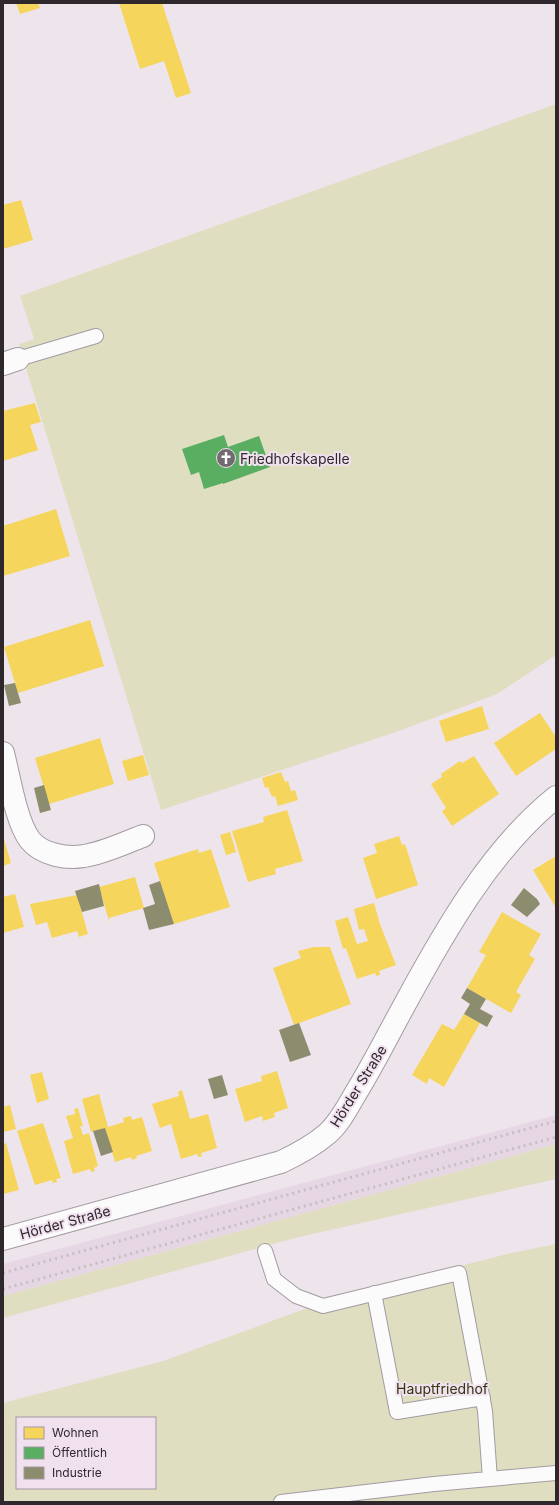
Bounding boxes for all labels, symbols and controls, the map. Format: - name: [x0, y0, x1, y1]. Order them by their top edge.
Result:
- church icon: Friedhofskapelle: [215, 447, 237, 469]
- place label: Friedhofskapelle: [240, 450, 350, 467]
- street label: Hörder Straße: [326, 1042, 390, 1130]
- street label: Hörder Straße: [18, 1202, 112, 1242]
- park label: Hauptfriedhof: [396, 1380, 488, 1397]
- legend: [16, 1417, 156, 1489]
- text: Wohnen: [52, 1425, 99, 1440]
- text: Öffentlich: [52, 1445, 107, 1460]
- text: Industrie: [52, 1465, 102, 1480]

